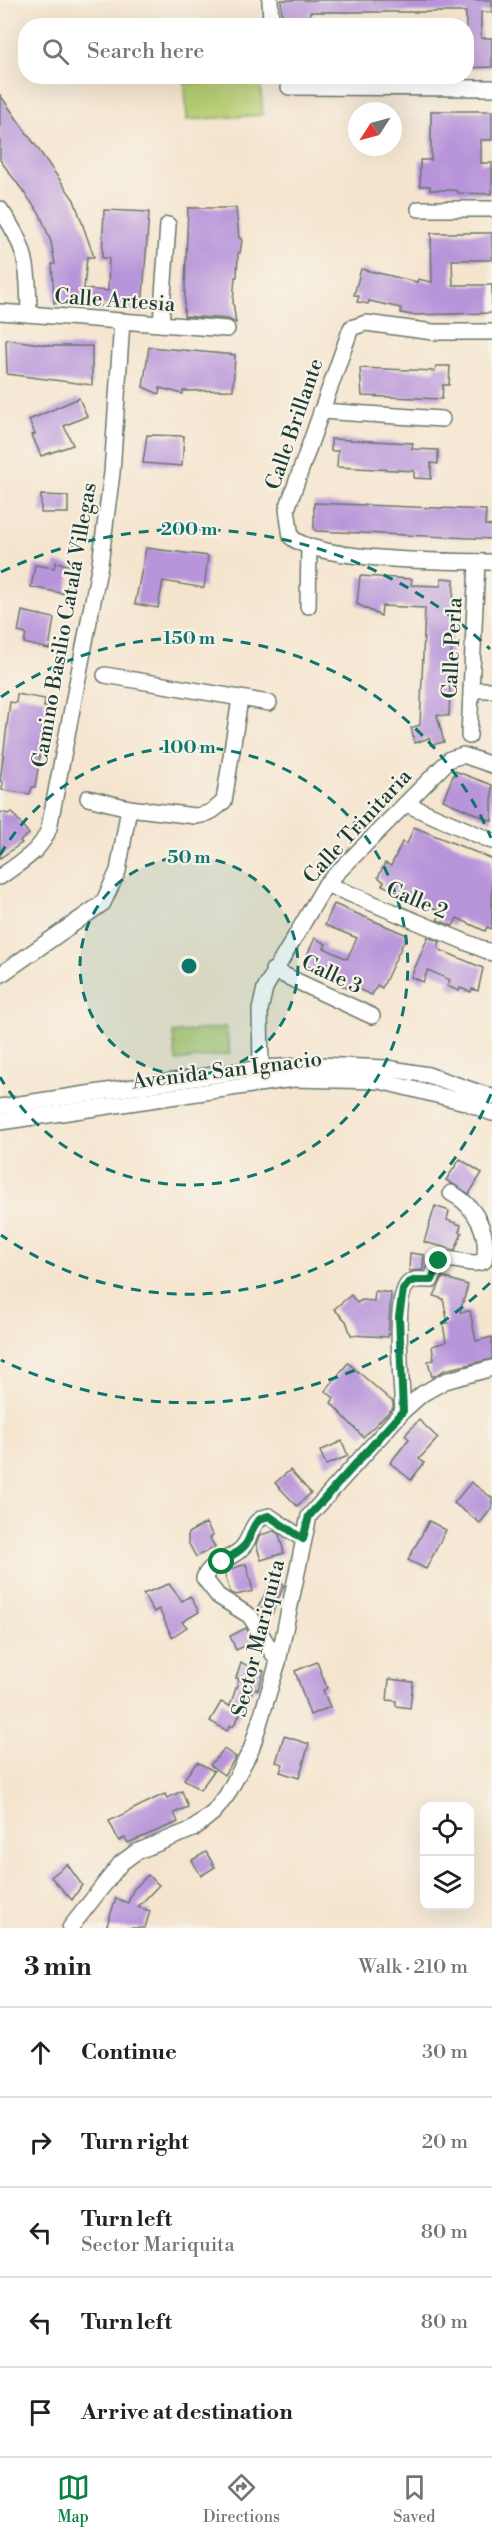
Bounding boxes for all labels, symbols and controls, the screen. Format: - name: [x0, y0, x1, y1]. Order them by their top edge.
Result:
- search box: [18, 18, 474, 84]
- icon: search: [39, 35, 72, 68]
- text: Search here: [87, 38, 204, 65]
- north arrow: [348, 102, 402, 156]
- street label: Calle Artesia: [54, 284, 177, 318]
- street label: Calle Brillante: [260, 355, 330, 493]
- street label: Camino Basilio Catalá Villegas: [27, 481, 103, 770]
- text: 200 m: [161, 518, 218, 541]
- street label: Calle Perla: [437, 596, 469, 699]
- text: 150 m: [163, 627, 216, 650]
- text: 100 m: [162, 736, 216, 759]
- street label: Calle Trinitaria: [298, 764, 418, 889]
- text: 50 m: [167, 846, 211, 869]
- street label: Calle 2: [382, 876, 451, 925]
- street label: Calle 3: [297, 950, 366, 1000]
- centre of rings: [179, 956, 199, 976]
- street label: Avenida San Ignacio: [130, 1046, 324, 1096]
- route end: [425, 1247, 451, 1273]
- route start: [208, 1548, 234, 1574]
- street label: Sector Mariquita: [227, 1556, 291, 1720]
- map controls: [420, 1802, 474, 1910]
- button: locate: [420, 1802, 474, 1856]
- button: layers: [420, 1856, 474, 1910]
- text: 3 min: [24, 1951, 92, 1983]
- text: Walk · 210 m: [359, 1955, 468, 1980]
- icon: ahead: [24, 2036, 57, 2069]
- text: Continue: [81, 2039, 177, 2066]
- text: 30 m: [422, 2040, 468, 2065]
- icon: right: [24, 2126, 57, 2159]
- text: Turn right: [81, 2129, 189, 2156]
- text: 20 m: [422, 2130, 468, 2155]
- text: Turn left: [81, 2206, 172, 2233]
- icon: left: [24, 2216, 57, 2249]
- text: 80 m: [421, 2220, 468, 2245]
- text: Sector Mariquita: [81, 2233, 235, 2258]
- icon: left: [24, 2306, 57, 2339]
- text: Turn left: [81, 2309, 172, 2336]
- text: 80 m: [421, 2310, 468, 2335]
- icon: arrive: [24, 2396, 57, 2429]
- text: Arrive at destination: [81, 2399, 293, 2426]
- tab: Map: [57, 2471, 90, 2527]
- tab: Directions: [203, 2471, 280, 2527]
- tab: Saved: [393, 2471, 435, 2527]

